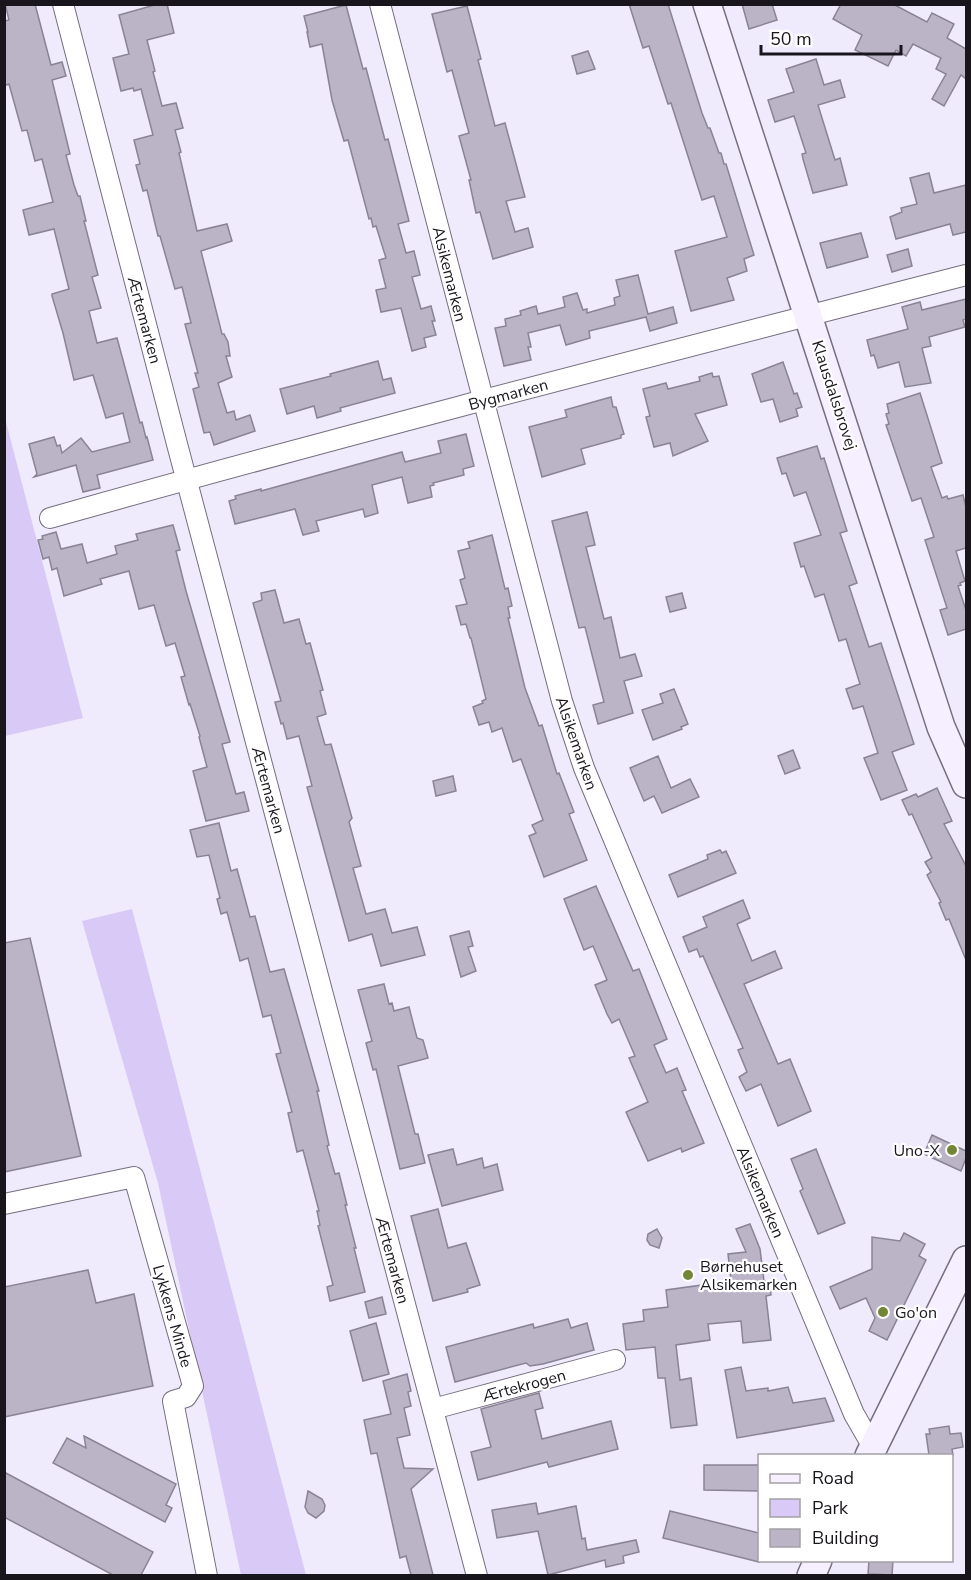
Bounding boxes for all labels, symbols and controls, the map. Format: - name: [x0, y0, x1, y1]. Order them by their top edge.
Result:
- scale bar: [761, 18, 900, 56]
- text: 50 m: [770, 27, 812, 51]
- street label: Alsikemarken: [427, 224, 471, 324]
- street label: Ærtemarken: [122, 273, 166, 366]
- street label: Klausdalsbrovej: [806, 338, 862, 453]
- street label: Bygmarken: [466, 374, 551, 416]
- street label: Alsikemarken: [550, 694, 602, 793]
- street label: Ærtemarken: [246, 743, 290, 836]
- place label: Uno-X: [893, 1140, 941, 1162]
- street label: Alsikemarken: [731, 1143, 789, 1241]
- marker: Uno-X: [945, 1143, 959, 1157]
- street label: Ærtemarken: [370, 1213, 414, 1306]
- place label: Børnehuset Alsikemarken: [700, 1256, 797, 1296]
- street label: Lykkens Minde: [147, 1262, 197, 1370]
- marker: Børnehuset Alsikemarken: [681, 1268, 695, 1282]
- place label: Go'on: [895, 1302, 937, 1324]
- marker: Go'on: [876, 1305, 890, 1319]
- street label: Ærtekrogen: [479, 1364, 568, 1408]
- legend: [758, 1454, 953, 1562]
- text: Road: [812, 1466, 854, 1490]
- text: Park: [812, 1496, 849, 1520]
- text: Building: [812, 1526, 879, 1550]

